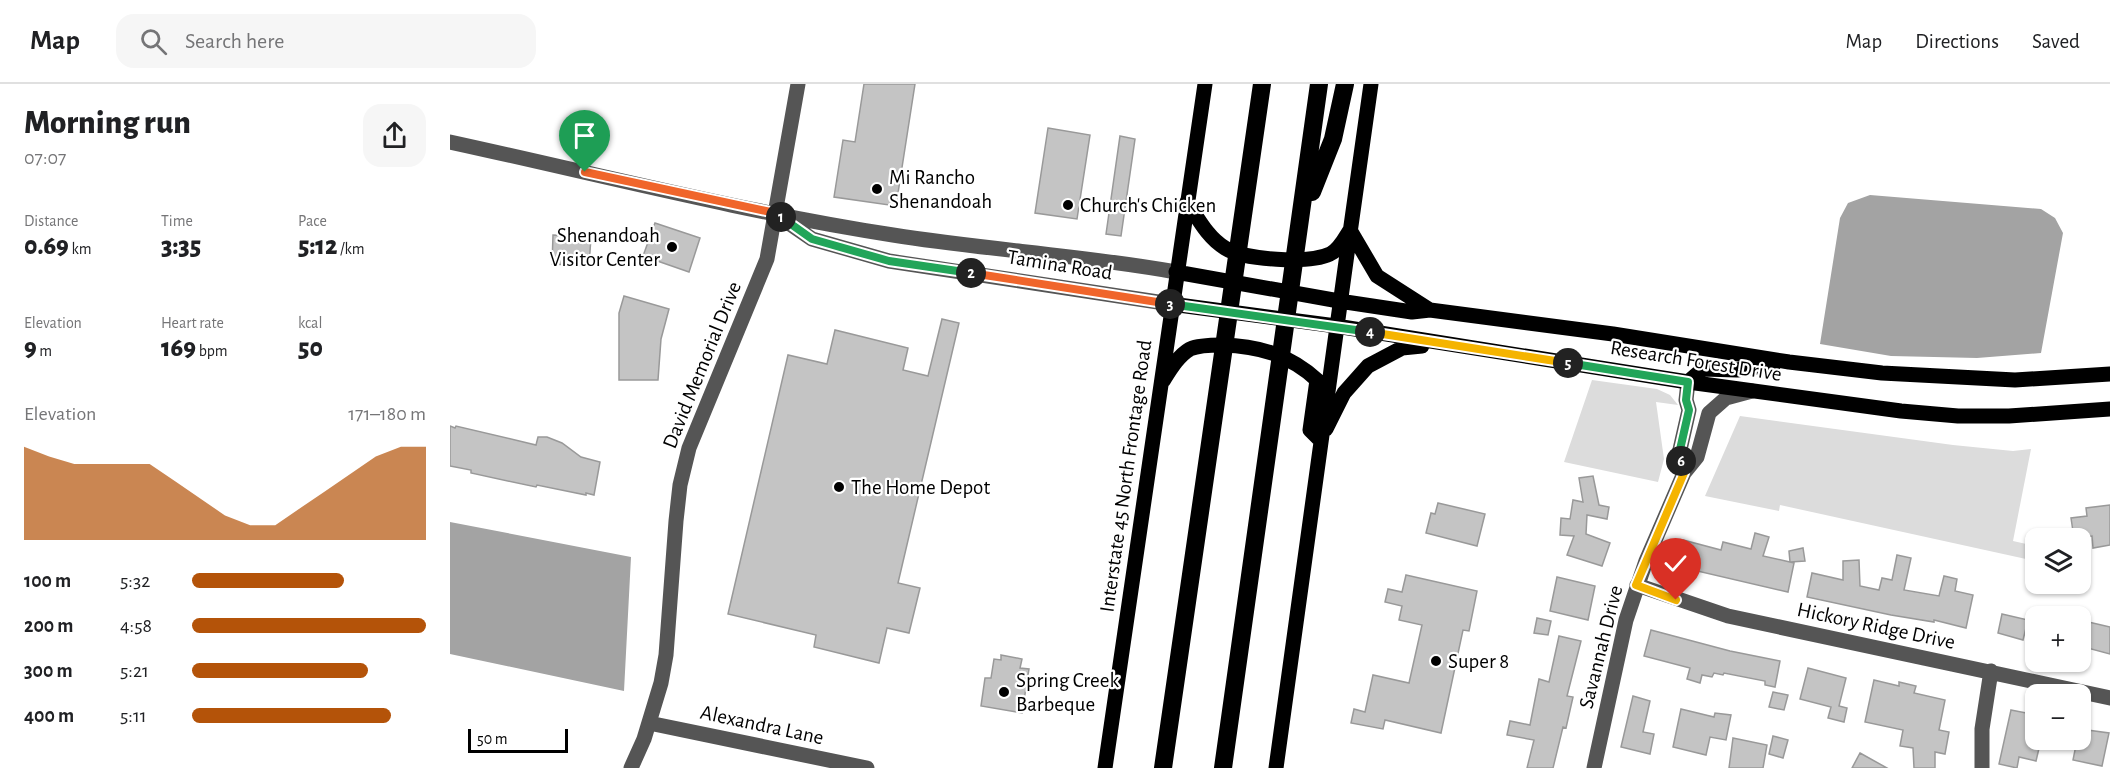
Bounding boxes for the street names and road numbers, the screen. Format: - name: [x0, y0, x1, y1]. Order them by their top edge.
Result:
- street label: Tamina Road: [1006, 246, 1114, 284]
- street label: David Memorial Drive: [659, 279, 745, 451]
- street label: Research Forest Drive: [1609, 337, 1783, 385]
- street label: Interstate 45 North Frontage Road: [1096, 338, 1156, 613]
- street label: Savannah Drive: [1576, 583, 1626, 711]
- street label: Hickory Ridge Drive: [1795, 599, 1957, 653]
- street label: Alexandra Lane: [698, 702, 826, 748]

